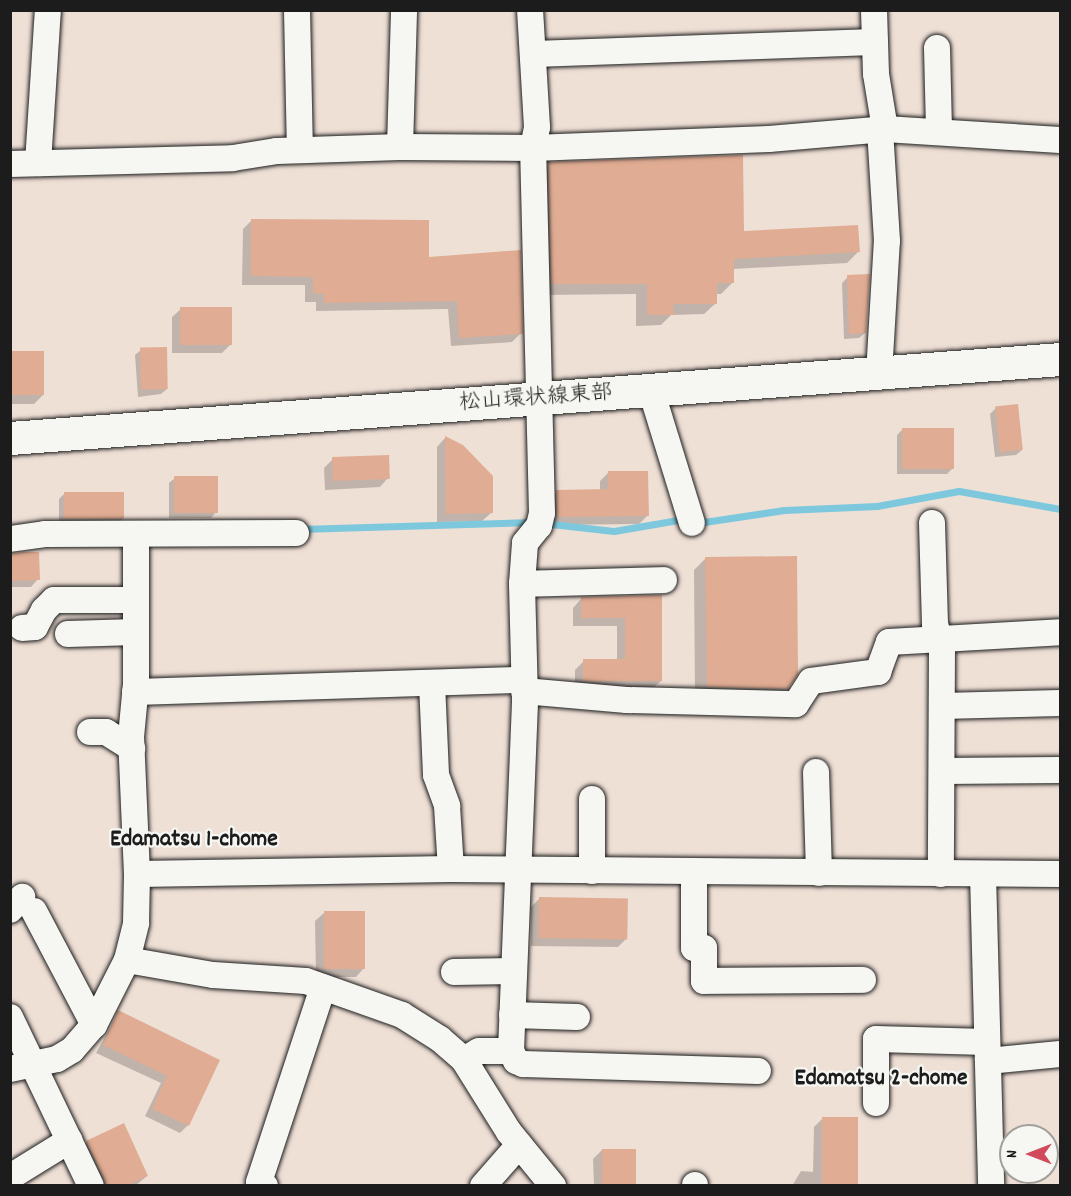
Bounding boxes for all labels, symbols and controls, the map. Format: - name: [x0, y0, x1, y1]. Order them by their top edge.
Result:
- street label: 松山環状線東部: [458, 380, 614, 418]
- district label: Edamatsu 1-chome: [110, 827, 278, 855]
- district label: Edamatsu 2-chome: [794, 1066, 968, 1094]
- north arrow: [999, 1124, 1059, 1184]
- text: N: [1001, 1150, 1024, 1158]

